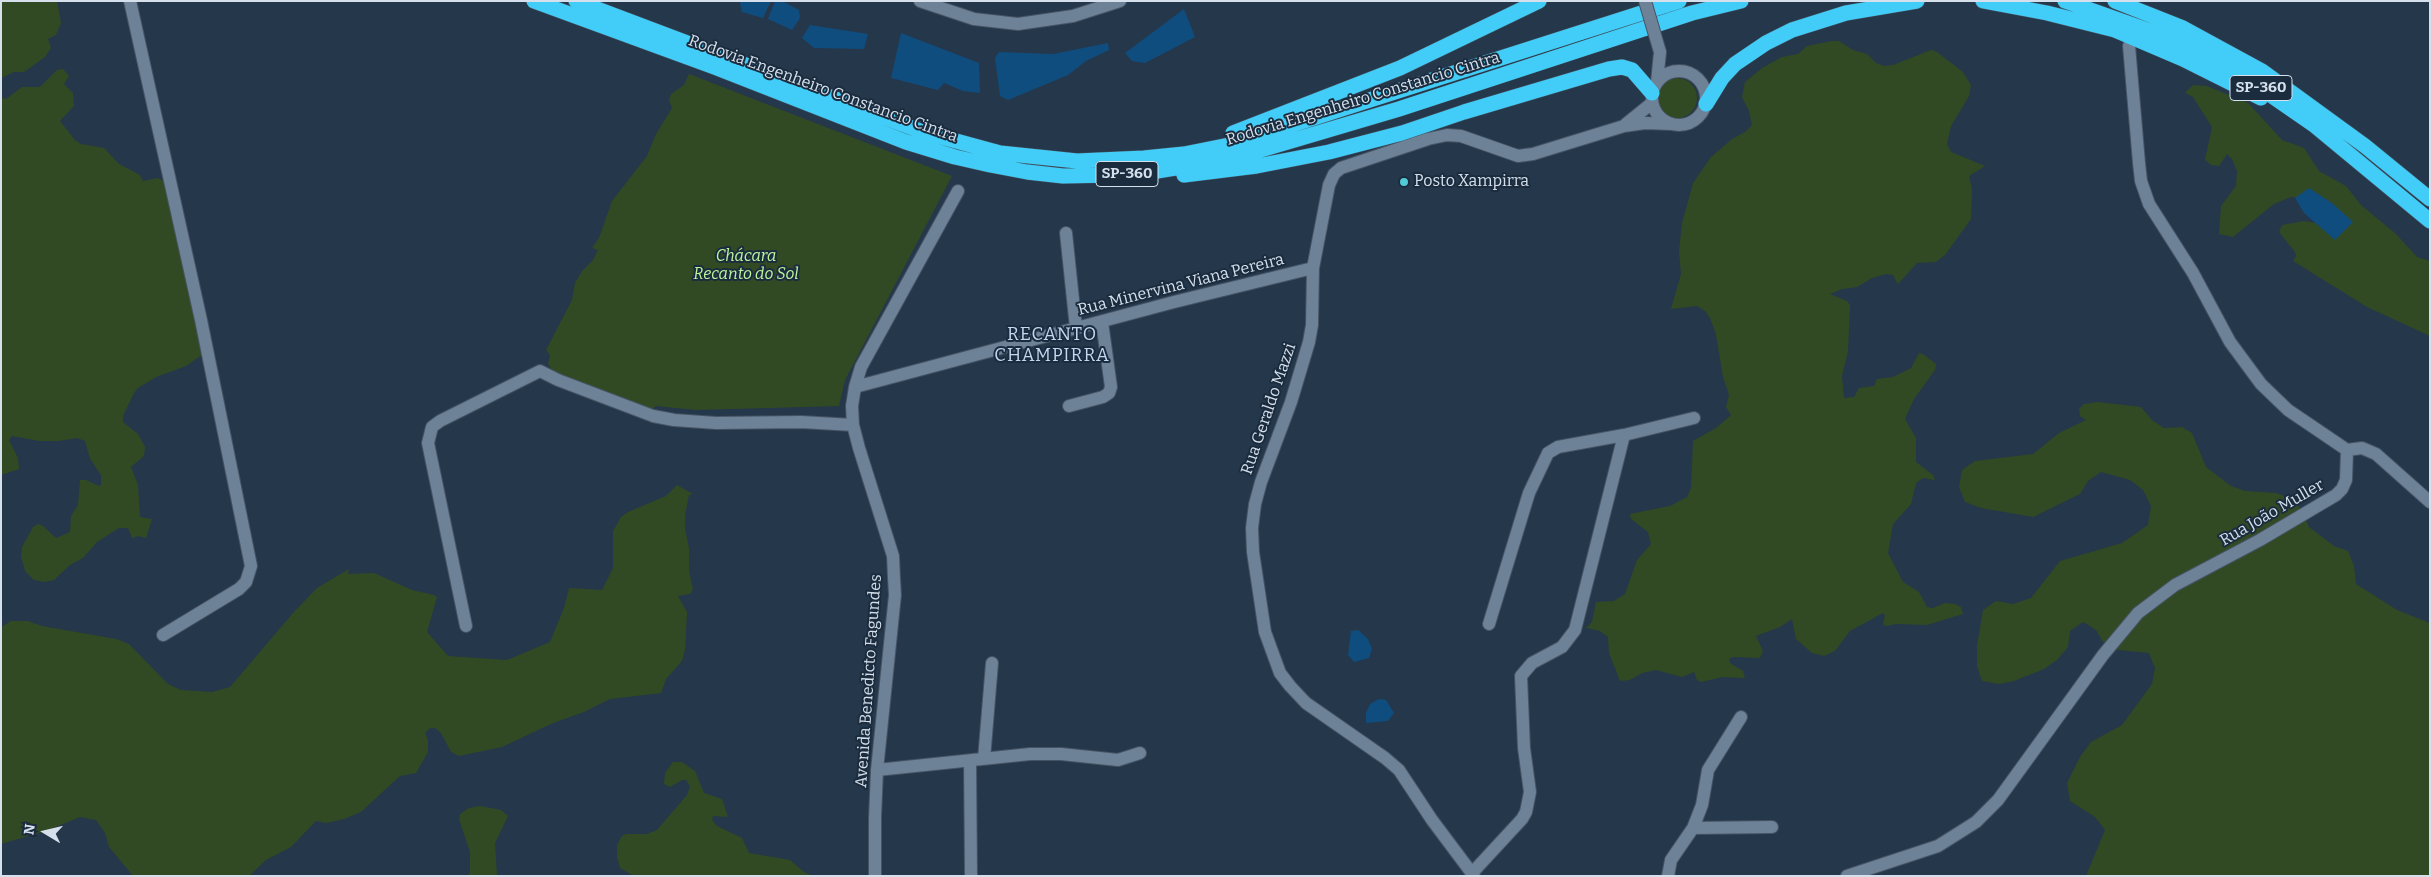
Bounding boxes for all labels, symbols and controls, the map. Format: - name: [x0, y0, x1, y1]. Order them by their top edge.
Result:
- street label: Rodovia Engenheiro Constancio Cintra: [686, 31, 960, 147]
- street label: Rodovia Engenheiro Constancio Cintra: [1224, 48, 1502, 150]
- road number: SP-360: [2230, 76, 2292, 100]
- road number: SP-360: [1096, 162, 1158, 186]
- place label: Posto Xampirra: [1414, 172, 1529, 192]
- marker: Posto Xampirra: [1398, 176, 1410, 188]
- park label: Chácara Recanto do Sol: [693, 247, 799, 285]
- street label: Rua Minervina Viana Pereira: [1076, 250, 1286, 320]
- district label: RECANTO CHAMPIRRA: [993, 324, 1111, 366]
- street label: Rua Geraldo Mazzi: [1238, 341, 1300, 477]
- street label: Rua João Muller: [2217, 475, 2327, 551]
- street label: Avenida Benedicto Fagundes: [852, 574, 886, 788]
- north arrow: [20, 807, 70, 857]
- text: N: [20, 823, 39, 836]

